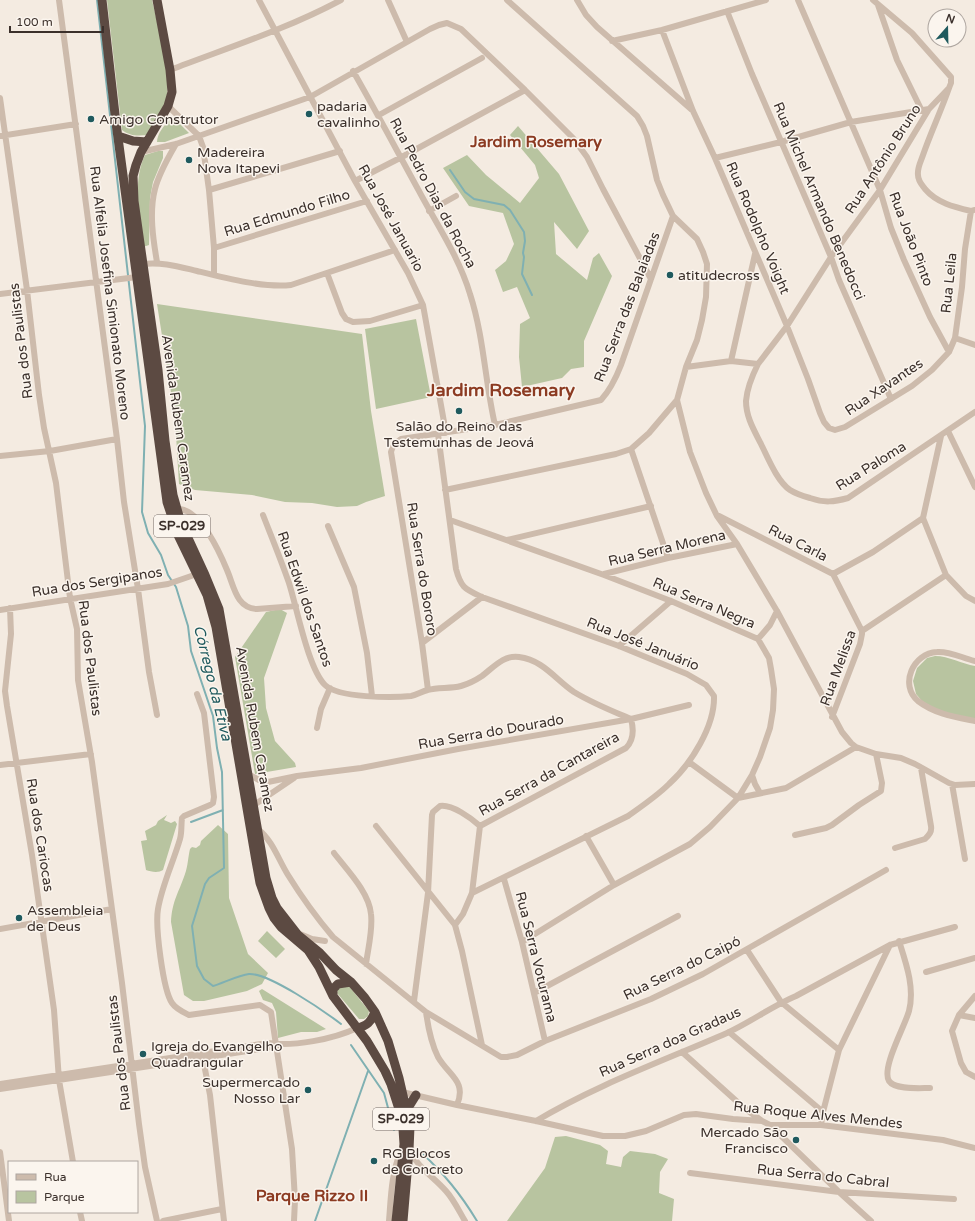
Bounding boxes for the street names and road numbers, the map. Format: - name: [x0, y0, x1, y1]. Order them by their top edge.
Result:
- street label: Rua Michel Armando Benedocci: [769, 99, 869, 303]
- street label: Rua Antônio Bruno: [841, 101, 925, 217]
- street label: Rua Pedro Dias da Rocha: [386, 115, 480, 271]
- street label: Rua Rodolpho Voight: [722, 159, 794, 297]
- street label: Rua José Januario: [354, 161, 428, 275]
- street label: Rua Alfelia Josefina Simionato Moreno: [86, 165, 134, 421]
- street label: Rua Edmundo Filho: [222, 186, 352, 240]
- street label: Rua João Pinto: [885, 189, 937, 289]
- street label: Rua Serra das Balaiadas: [590, 229, 664, 385]
- street label: Rua Leila: [937, 252, 961, 314]
- street label: Rua dos Paulistas: [5, 282, 37, 400]
- street label: Avenida Rubem Caramez: [158, 334, 198, 502]
- street label: Rua Xavantes: [842, 355, 926, 419]
- street label: Rua Paloma: [833, 438, 909, 494]
- street label: Rua Serra do Bororo: [403, 501, 441, 637]
- road number: SP-029: [154, 515, 210, 537]
- street label: Rua Carla: [765, 521, 831, 565]
- street label: Rua Serra Morena: [607, 526, 727, 570]
- street label: Rua Edwil dos Santos: [274, 529, 336, 669]
- street label: Rua dos Sergipanos: [30, 563, 164, 601]
- street label: Rua Serra Negra: [650, 574, 758, 632]
- street label: Rua dos Paulistas: [74, 599, 106, 717]
- street label: Rua José Januário: [584, 614, 702, 674]
- street label: Rua Melissa: [816, 628, 860, 708]
- street label: Avenida Rubem Caramez: [232, 645, 278, 813]
- street label: Rua Serra do Dourado: [417, 711, 565, 753]
- street label: Rua Serra da Cantareira: [476, 728, 622, 820]
- street label: Rua dos Cariocas: [23, 777, 57, 893]
- street label: Rua Serra Voturama: [512, 890, 560, 1024]
- street label: Rua Serra do Caipó: [621, 932, 743, 1004]
- street label: Rua dos Paulistas: [103, 994, 135, 1112]
- street label: Rua Serra doa Gradaus: [596, 1003, 744, 1081]
- street label: Rua Roque Alves Mendes: [733, 1098, 904, 1132]
- road number: SP-029: [373, 1108, 429, 1130]
- street label: Rua Serra do Cabral: [756, 1161, 890, 1191]

